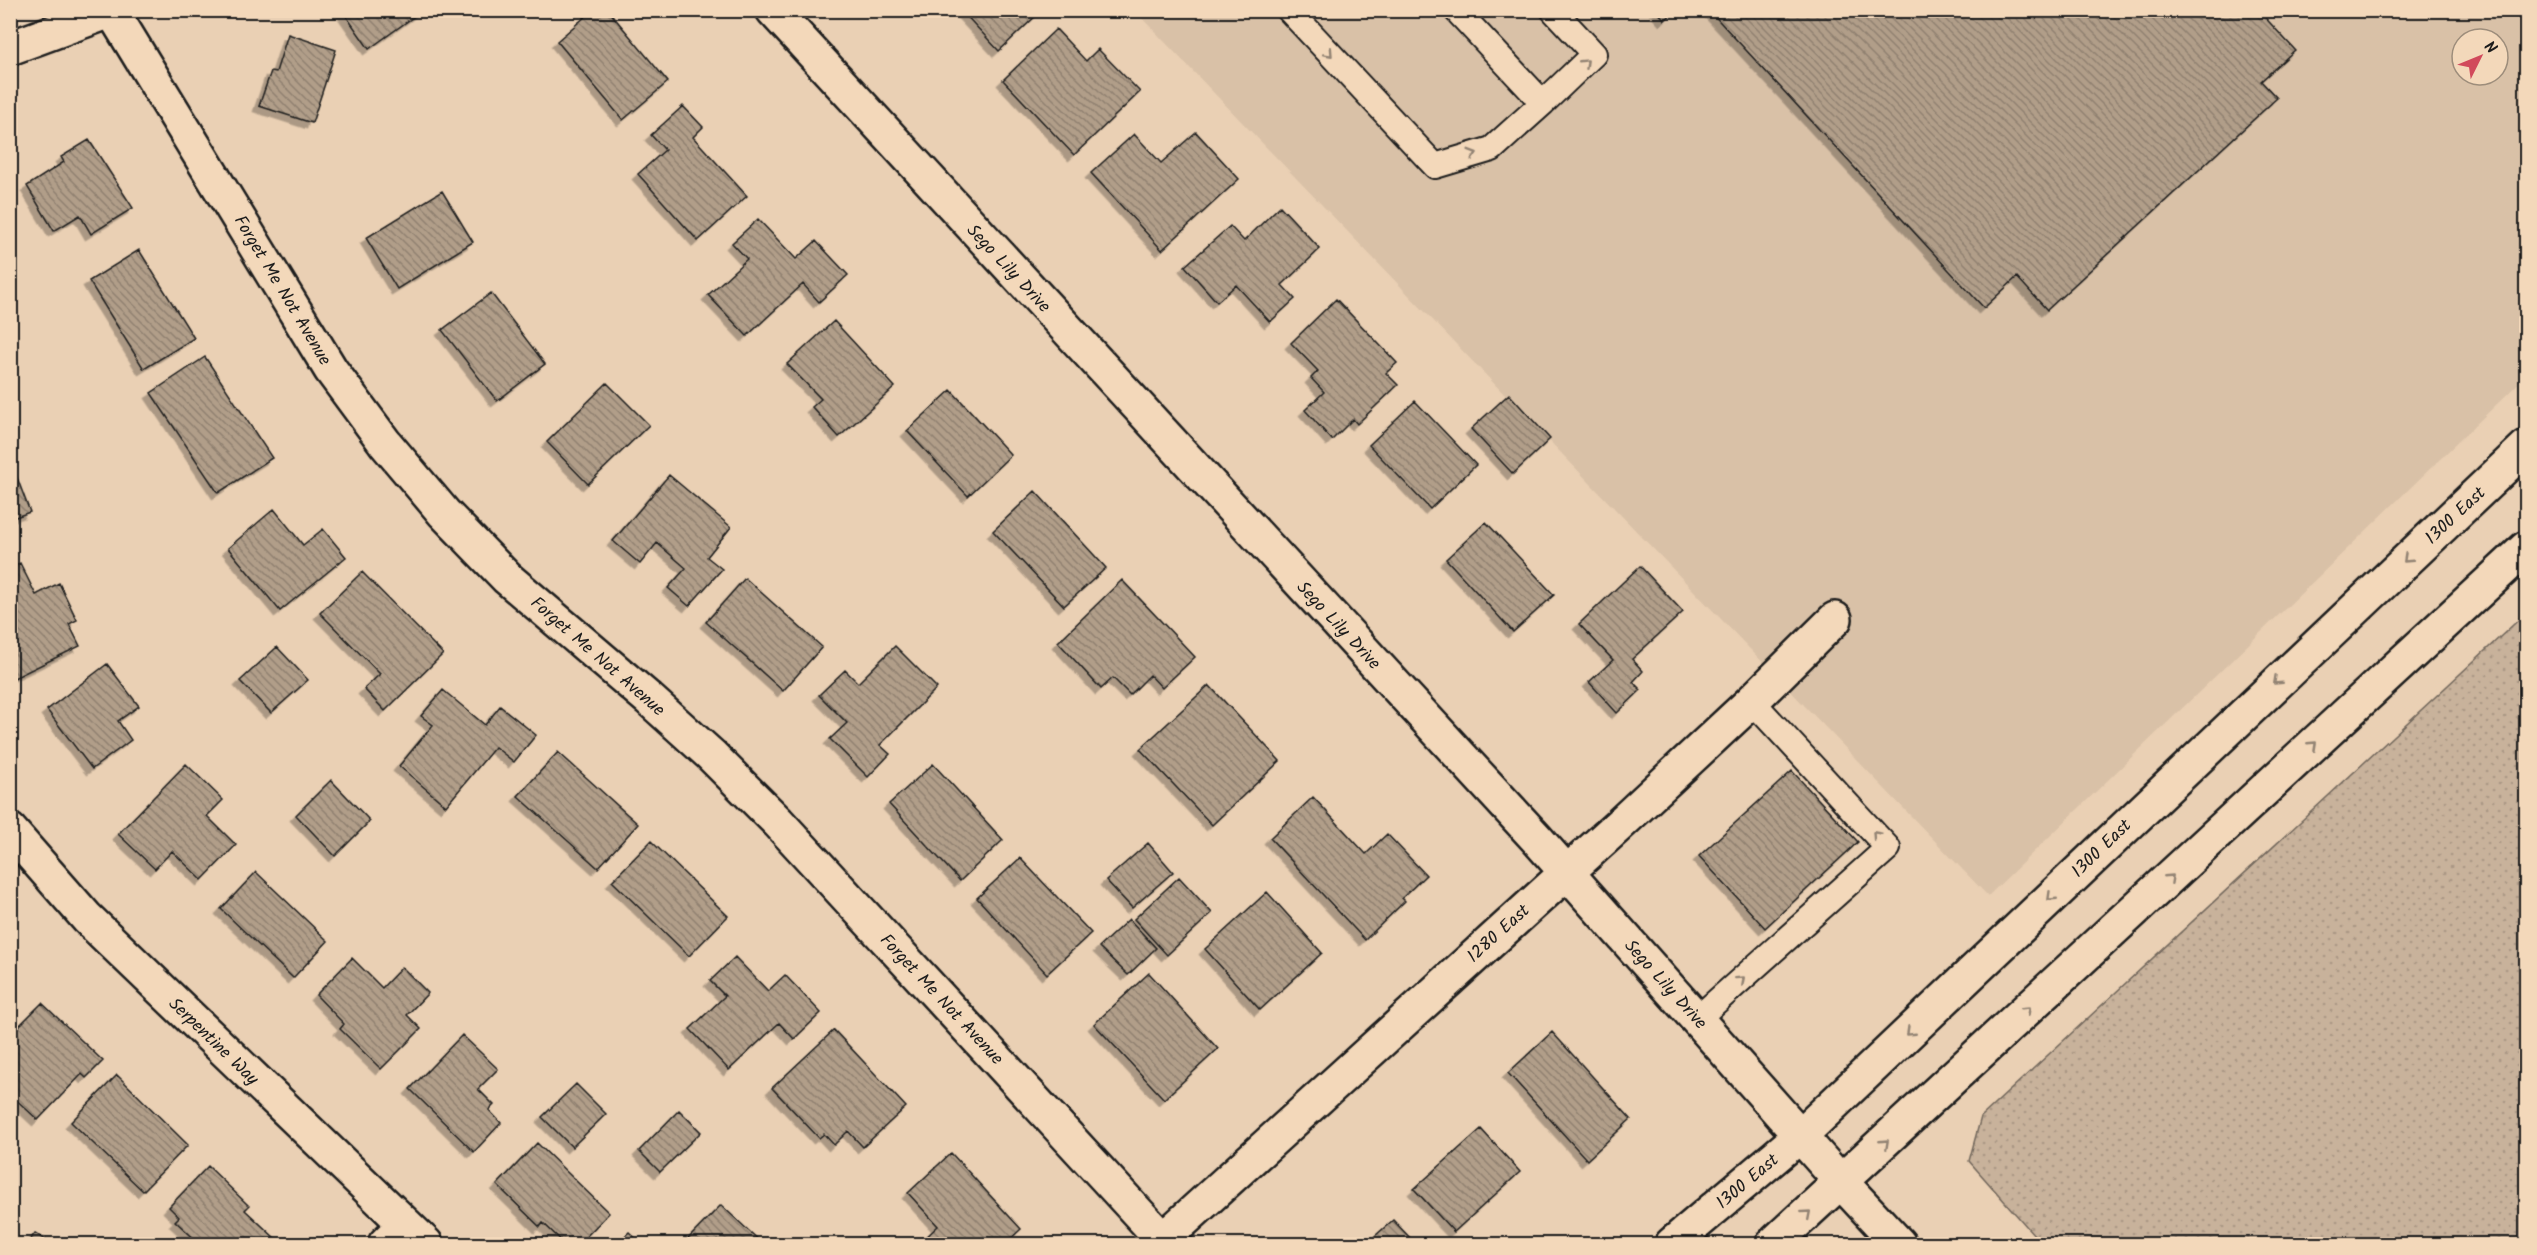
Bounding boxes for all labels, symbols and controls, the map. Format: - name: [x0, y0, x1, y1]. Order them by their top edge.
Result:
- north arrow: [2450, 27, 2510, 87]
- text: N: [2477, 36, 2502, 60]
- one-way arrow: [1321, 46, 1332, 57]
- one-way arrow: [1579, 59, 1589, 70]
- one-way arrow: [1467, 149, 1478, 161]
- street label: Forget Me Not Avenue: [225, 210, 338, 372]
- street label: Sego Lily Drive: [959, 218, 1057, 320]
- street label: 1300 East: [2419, 479, 2494, 552]
- one-way arrow: [2404, 552, 2414, 563]
- street label: Sego Lily Drive: [1289, 575, 1387, 677]
- street label: Forget Me Not Avenue: [523, 590, 671, 724]
- one-way arrow: [2273, 674, 2284, 685]
- one-way arrow: [2306, 741, 2316, 752]
- street label: 1300 East: [2065, 812, 2140, 885]
- one-way arrow: [1872, 831, 1883, 841]
- one-way arrow: [2163, 874, 2174, 885]
- one-way arrow: [2047, 889, 2058, 900]
- street label: 1280 East: [1461, 897, 1538, 971]
- street label: Forget Me Not Avenue: [872, 927, 1010, 1073]
- street label: Sego Lily Drive: [1616, 933, 1714, 1037]
- one-way arrow: [1734, 976, 1744, 987]
- street label: Serpentine Way: [161, 991, 266, 1094]
- one-way arrow: [2020, 1007, 2031, 1018]
- one-way arrow: [1906, 1024, 1917, 1035]
- one-way arrow: [1877, 1140, 1888, 1151]
- street label: 1300 East: [1710, 1146, 1787, 1217]
- one-way arrow: [1800, 1210, 1811, 1221]

